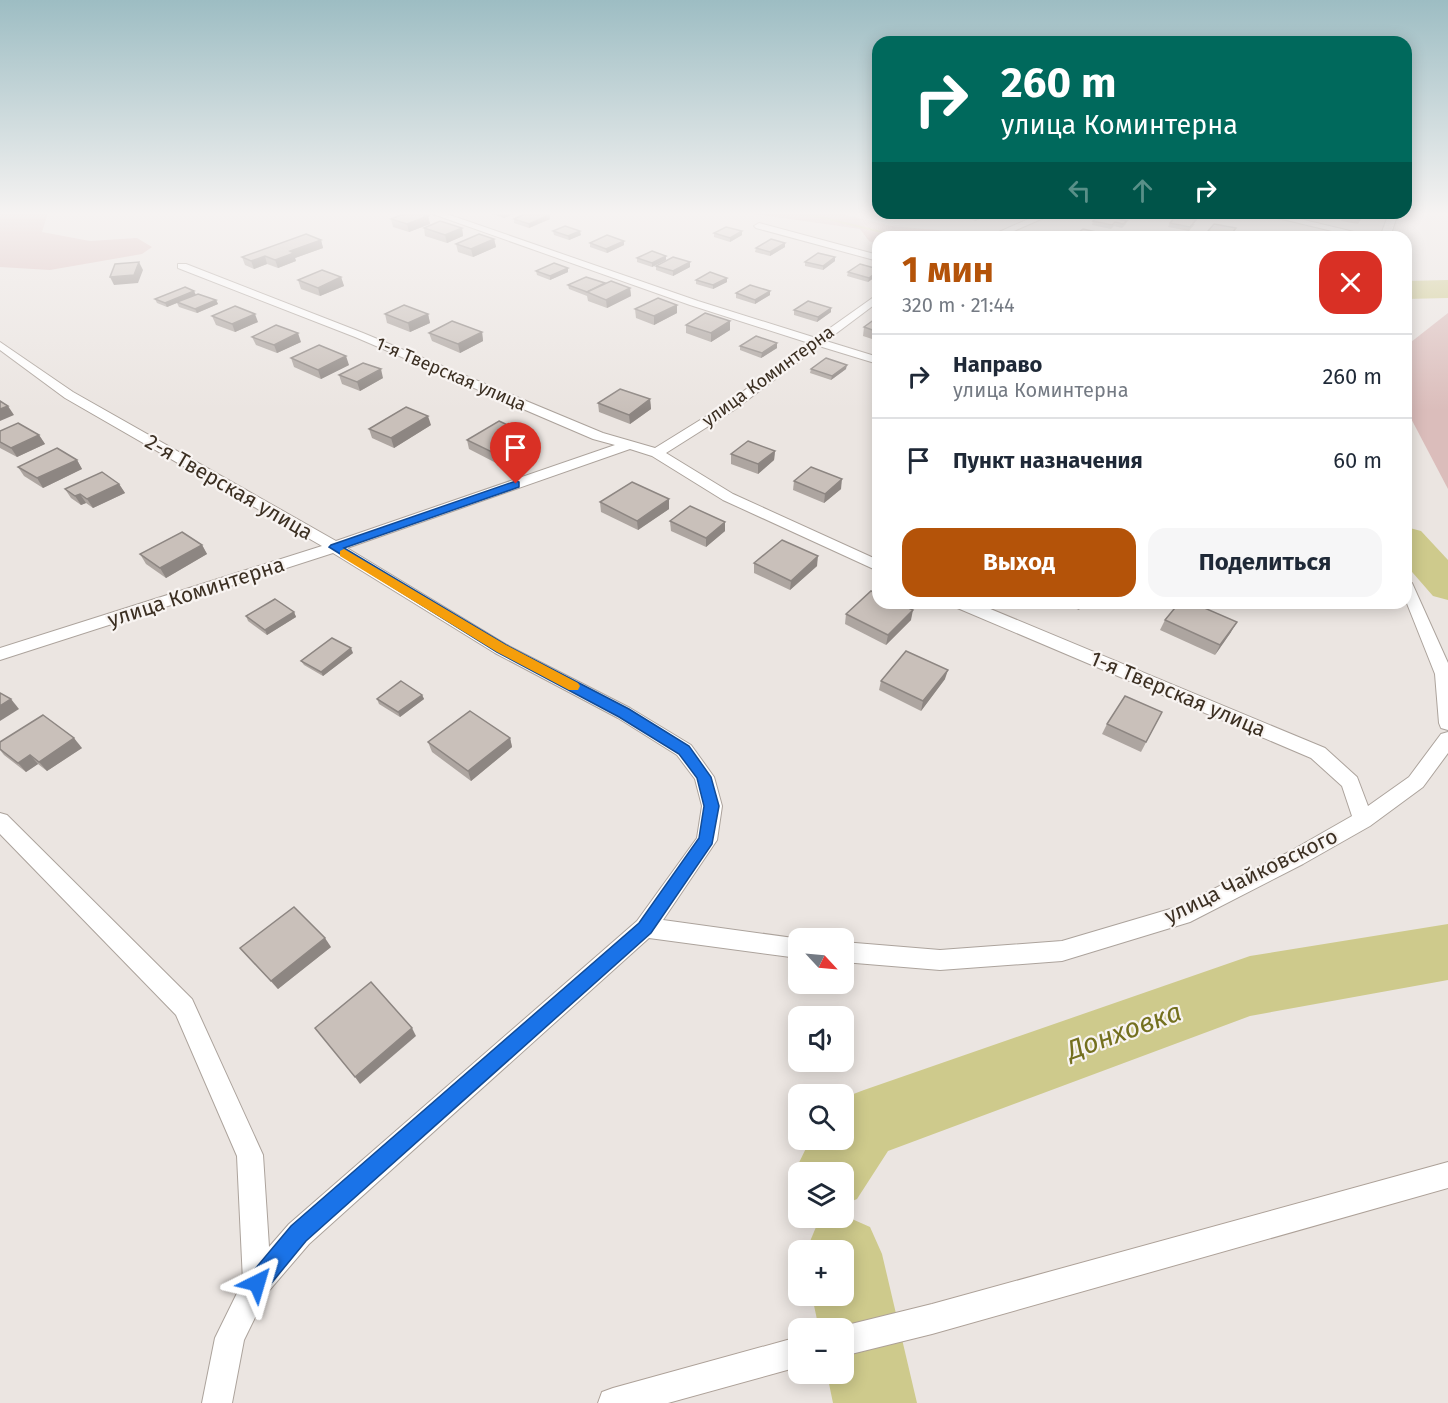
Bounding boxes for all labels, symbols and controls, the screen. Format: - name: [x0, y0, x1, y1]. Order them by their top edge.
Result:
- text: 260 m: [1001, 58, 1116, 108]
- icon: right: [902, 60, 980, 138]
- text: улица Коминтерна: [1001, 109, 1238, 141]
- icon: left: [1063, 174, 1096, 207]
- icon: ahead: [1126, 174, 1159, 207]
- icon: right: [1189, 174, 1222, 207]
- text: 1 мин: [902, 248, 994, 292]
- button: close: [1319, 251, 1382, 314]
- text: 320 m · 21:44: [902, 293, 1015, 317]
- street label: улица Коминтерна: [698, 321, 838, 431]
- street label: 1-я Тверская улица: [373, 332, 529, 416]
- text: Направо: [953, 351, 1042, 378]
- icon: right: [902, 360, 935, 393]
- text: 260 m: [1322, 363, 1382, 390]
- text: улица Коминтерна: [953, 378, 1129, 402]
- pin: [490, 422, 541, 484]
- street label: 2-я Тверская улица: [141, 428, 317, 546]
- icon: arrive: [499, 431, 532, 464]
- icon: arrive: [902, 444, 935, 477]
- text: Пункт назначения: [953, 447, 1143, 474]
- text: 60 m: [1333, 447, 1382, 474]
- button: Выход: [902, 528, 1136, 597]
- button: Поделиться: [1148, 528, 1382, 597]
- street label: улица Коминтерна: [104, 551, 288, 633]
- street label: 1-я Тверская улица: [1086, 645, 1270, 743]
- street label: улица Чайковского: [1160, 823, 1342, 929]
- north arrow: [788, 928, 854, 994]
- map controls: [788, 928, 854, 1384]
- water label: Донховка: [1060, 995, 1186, 1067]
- button: sound: [788, 1006, 854, 1072]
- button: search: [788, 1084, 854, 1150]
- button: layers: [788, 1162, 854, 1228]
- button: +: [788, 1240, 854, 1306]
- position arrow: [225, 1251, 289, 1315]
- button: −: [788, 1318, 854, 1384]

